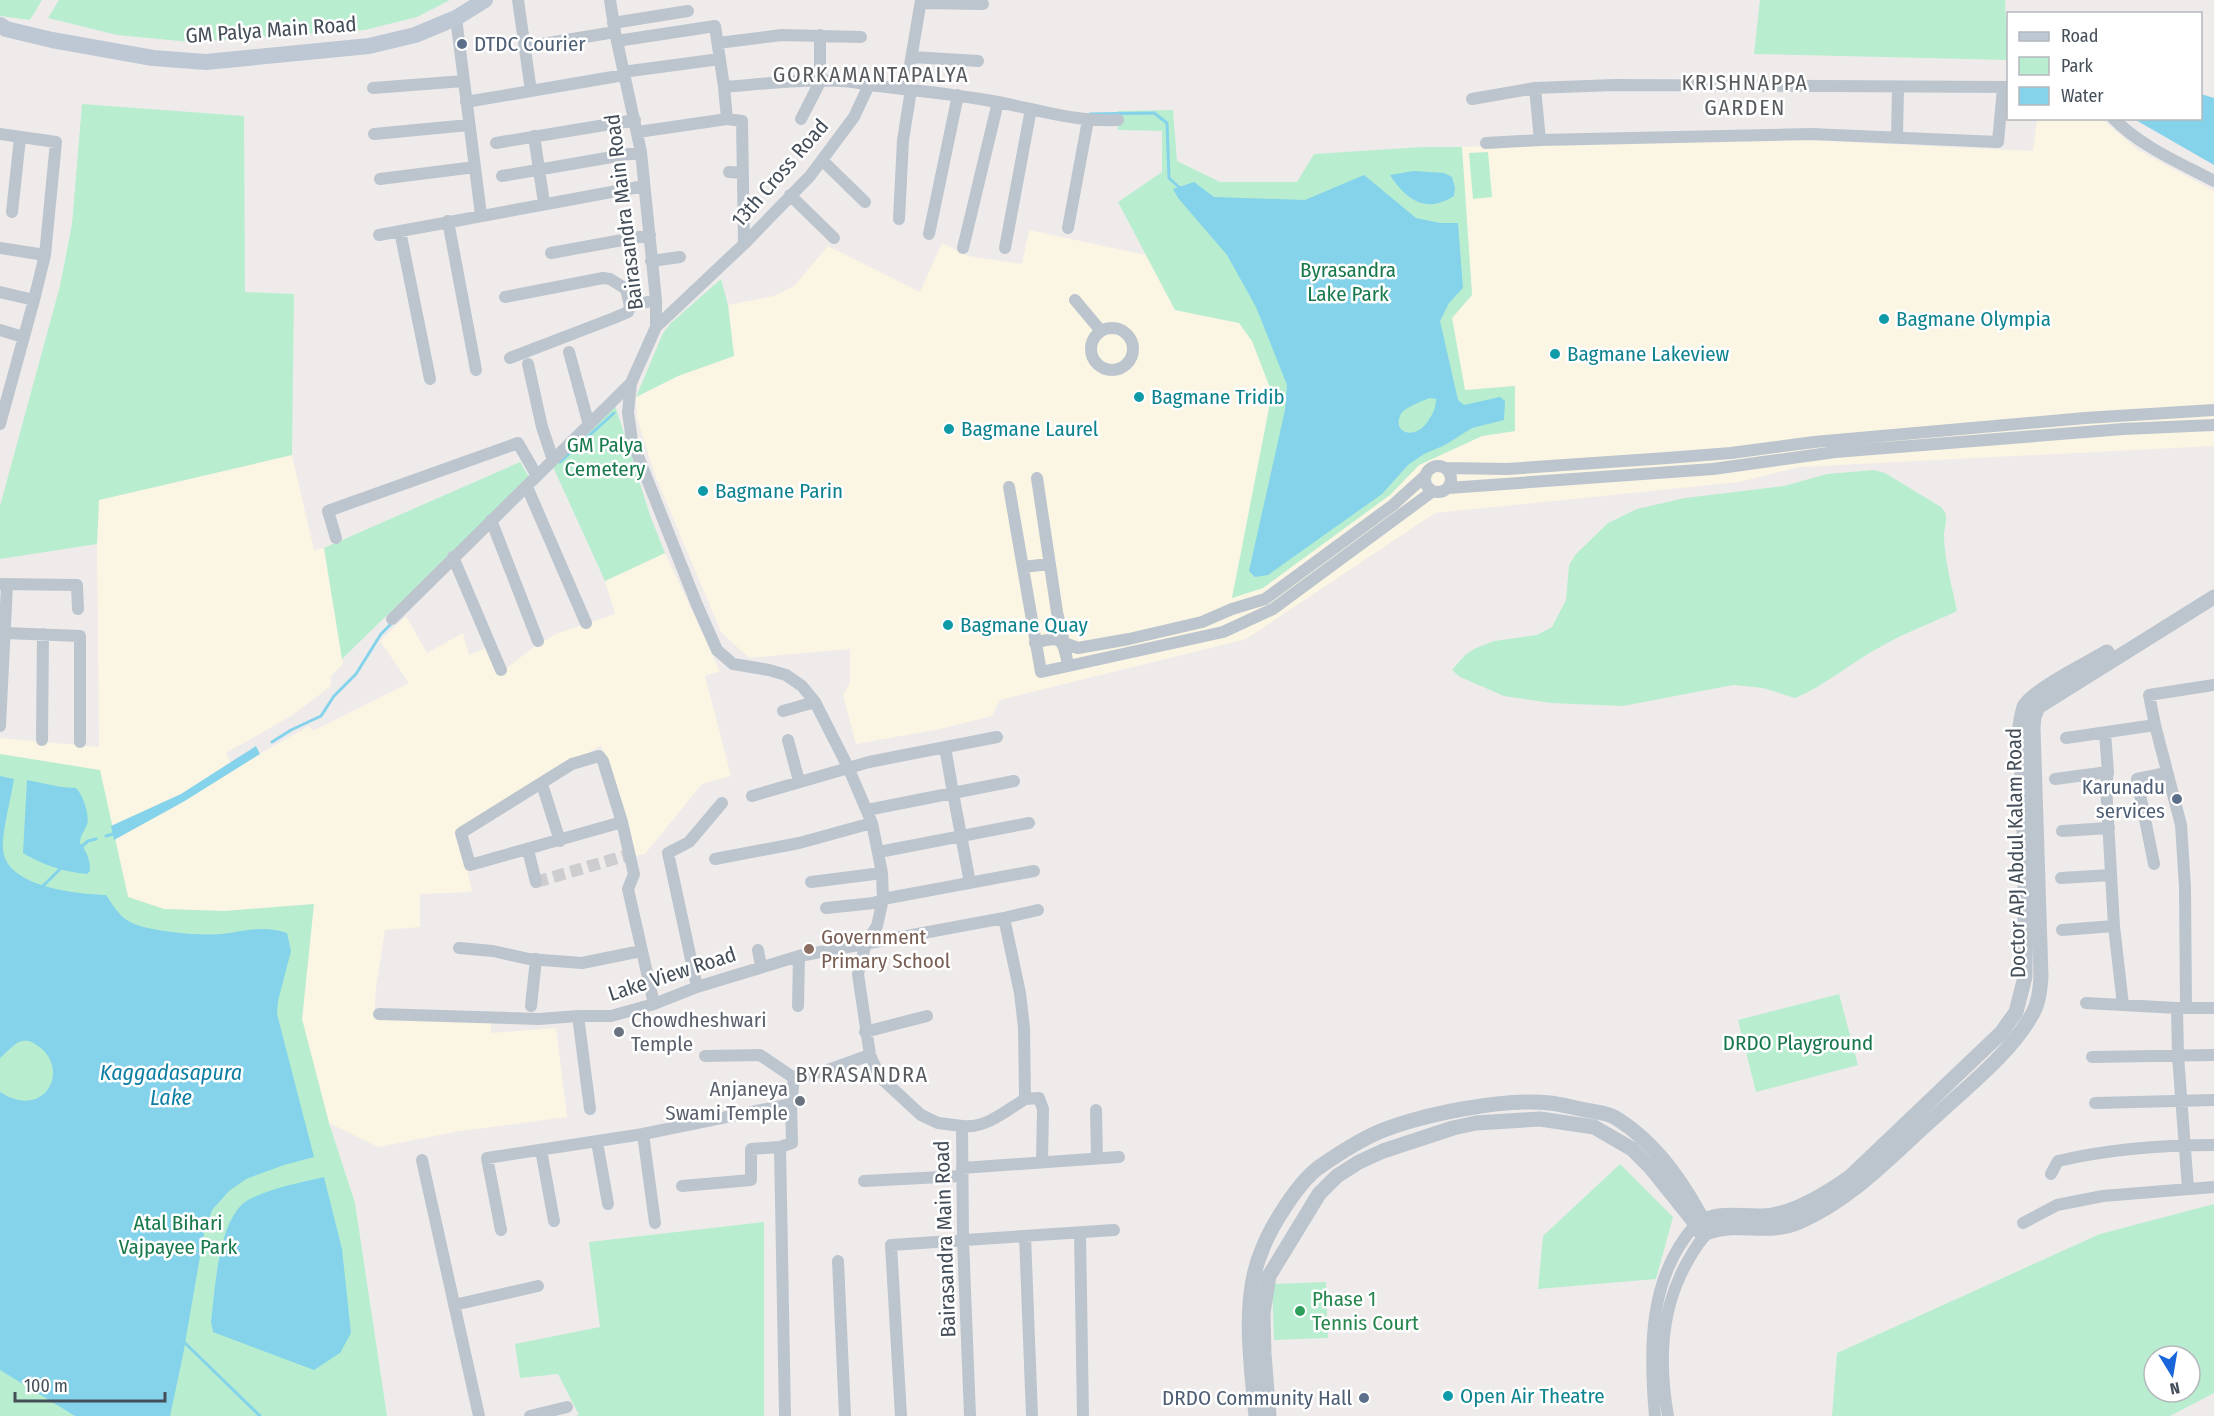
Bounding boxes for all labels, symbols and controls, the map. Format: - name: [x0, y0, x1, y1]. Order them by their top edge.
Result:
- street label: GM Palya Main Road: [185, 11, 357, 49]
- legend: [2007, 12, 2202, 120]
- text: Road: [2061, 25, 2098, 47]
- place label: DTDC Courier: [474, 31, 586, 57]
- marker: DTDC Courier: [455, 37, 469, 51]
- text: Park: [2061, 55, 2094, 77]
- district label: GORKAMANTAPALYA: [773, 61, 969, 88]
- district label: KRISHNAPPA GARDEN: [1682, 69, 1808, 121]
- text: Water: [2061, 85, 2104, 107]
- street label: Bairasandra Main Road: [599, 113, 649, 311]
- street label: 13th Cross Road: [726, 114, 834, 232]
- park label: Byrasandra Lake Park: [1300, 257, 1396, 307]
- place label: Bagmane Olympia: [1896, 306, 2051, 332]
- marker: Bagmane Olympia: [1877, 312, 1891, 326]
- place label: Bagmane Lakeview: [1567, 341, 1730, 367]
- marker: Bagmane Lakeview: [1548, 347, 1562, 361]
- place label: Bagmane Tridib: [1151, 384, 1285, 410]
- marker: Bagmane Tridib: [1132, 390, 1146, 404]
- place label: Bagmane Laurel: [961, 416, 1099, 442]
- marker: Bagmane Laurel: [942, 422, 956, 436]
- park label: GM Palya Cemetery: [565, 432, 646, 482]
- place label: Bagmane Parin: [715, 478, 843, 504]
- marker: Bagmane Parin: [696, 484, 710, 498]
- place label: Bagmane Quay: [960, 612, 1088, 638]
- marker: Bagmane Quay: [941, 618, 955, 632]
- street label: Doctor APJ Abdul Kalam Road: [2001, 728, 2031, 978]
- place label: Karunadu services: [2082, 774, 2165, 824]
- marker: Karunadu services: [2170, 792, 2184, 806]
- place label: Government Primary School: [821, 924, 951, 974]
- street label: Lake View Road: [605, 941, 739, 1007]
- marker: Government Primary School: [802, 942, 816, 956]
- place label: Chowdheshwari Temple: [631, 1007, 766, 1057]
- marker: Chowdheshwari Temple: [612, 1025, 626, 1039]
- park label: DRDO Playground: [1723, 1030, 1873, 1056]
- water label: Kaggadasapura Lake: [100, 1059, 242, 1111]
- district label: BYRASANDRA: [795, 1061, 929, 1088]
- place label: Anjaneya Swami Temple: [665, 1076, 788, 1126]
- marker: Anjaneya Swami Temple: [793, 1094, 807, 1108]
- street label: Bairasandra Main Road: [929, 1140, 961, 1338]
- park label: Atal Bihari Vajpayee Park: [119, 1210, 237, 1260]
- place label: Phase 1 Tennis Court: [1312, 1286, 1419, 1336]
- marker: Phase 1 Tennis Court: [1293, 1304, 1307, 1318]
- north arrow: [2142, 1344, 2202, 1404]
- scale bar: [15, 1365, 165, 1403]
- text: 100 m: [24, 1375, 68, 1397]
- text: N: [2168, 1378, 2181, 1398]
- place label: Open Air Theatre: [1460, 1383, 1605, 1409]
- place label: DRDO Community Hall: [1162, 1385, 1352, 1411]
- marker: Open Air Theatre: [1441, 1389, 1455, 1403]
- marker: DRDO Community Hall: [1357, 1391, 1371, 1405]

